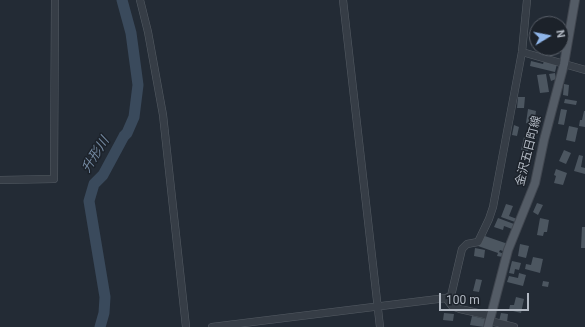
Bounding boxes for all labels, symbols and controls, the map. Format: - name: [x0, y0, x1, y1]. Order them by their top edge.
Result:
- north arrow: [529, 16, 569, 56]
- text: N: [553, 29, 567, 39]
- street label: 金沢五日町線: [513, 114, 545, 188]
- water label: 升形川: [79, 134, 113, 176]
- scale bar: [441, 285, 531, 311]
- text: 100 m: [446, 293, 480, 307]

